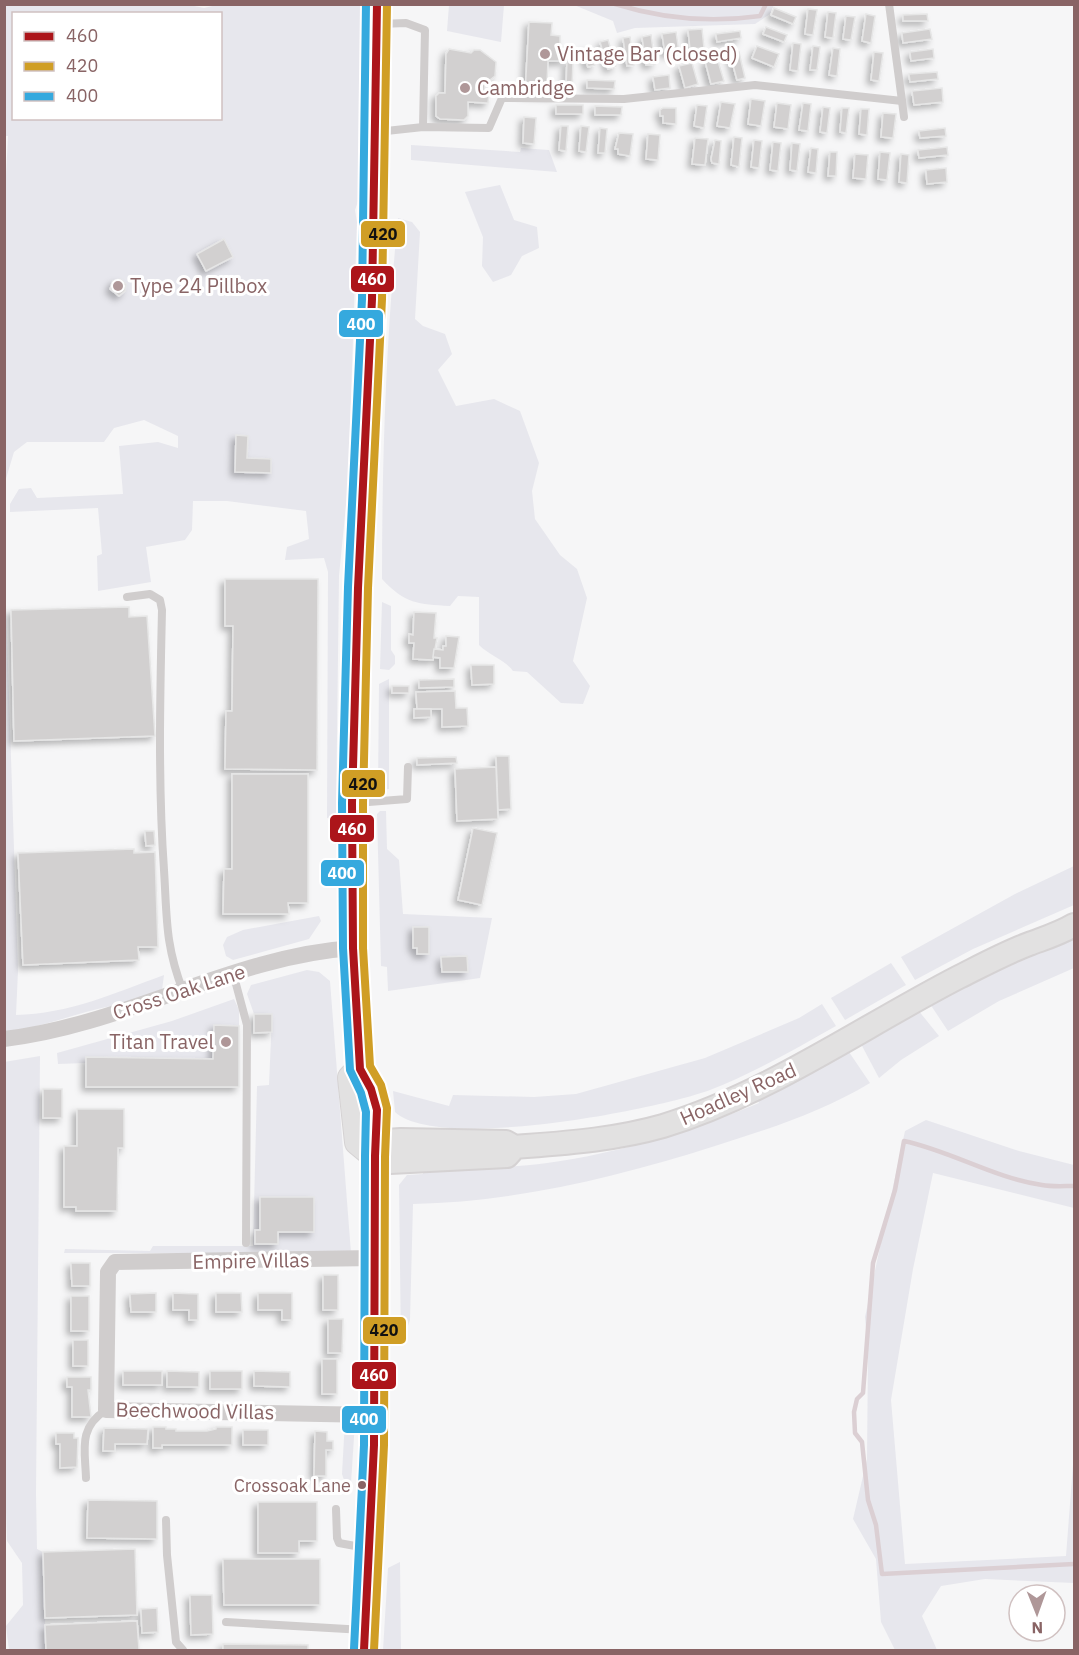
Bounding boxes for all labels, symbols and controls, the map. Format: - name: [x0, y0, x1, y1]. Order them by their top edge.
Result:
- legend: [12, 12, 222, 120]
- text: 460: [66, 24, 98, 47]
- place label: Vintage Bar (closed): [557, 40, 738, 67]
- marker: Vintage Bar (closed): [538, 47, 552, 61]
- text: 420: [66, 54, 98, 77]
- place label: Cambridge: [477, 74, 575, 101]
- marker: Cambridge: [458, 81, 472, 95]
- text: 400: [66, 84, 98, 107]
- line badge: 420: [360, 220, 406, 248]
- text: 420: [369, 224, 398, 244]
- line badge: 460: [350, 265, 395, 293]
- text: 460: [358, 269, 387, 289]
- place label: Type 24 Pillbox: [130, 272, 267, 299]
- marker: Type 24 Pillbox: [111, 279, 125, 293]
- line badge: 400: [338, 309, 384, 338]
- text: 400: [347, 314, 376, 334]
- line badge: 420: [341, 769, 386, 798]
- text: 420: [349, 774, 378, 794]
- line badge: 460: [329, 814, 375, 843]
- text: 460: [338, 819, 367, 839]
- line badge: 400: [320, 859, 365, 887]
- text: 400: [328, 863, 357, 883]
- street label: Cross Oak Lane: [109, 957, 249, 1026]
- place label: Titan Travel: [109, 1028, 214, 1055]
- marker: Titan Travel: [219, 1035, 233, 1049]
- street label: Hoadley Road: [675, 1056, 800, 1131]
- street label: Empire Villas: [192, 1246, 310, 1275]
- line badge: 420: [362, 1316, 407, 1345]
- text: 420: [370, 1320, 399, 1340]
- line badge: 460: [351, 1361, 397, 1390]
- text: 460: [360, 1365, 389, 1385]
- street label: Beechwood Villas: [115, 1396, 275, 1425]
- line badge: 400: [341, 1405, 387, 1434]
- text: 400: [350, 1409, 379, 1429]
- place label: Crossoak Lane: [234, 1474, 351, 1497]
- marker: Crossoak Lane: [356, 1479, 368, 1491]
- north arrow: [1007, 1583, 1067, 1643]
- text: N: [1031, 1618, 1043, 1638]

